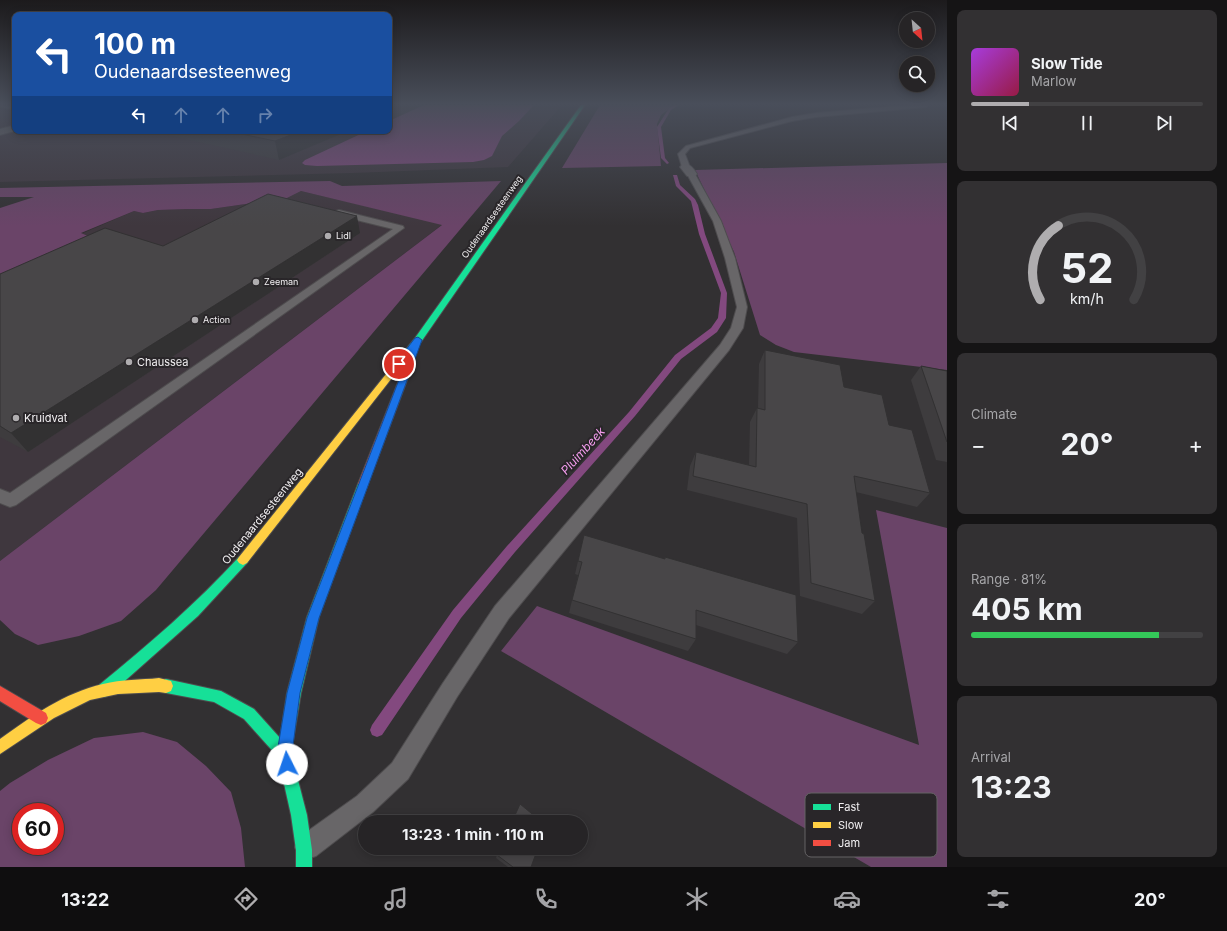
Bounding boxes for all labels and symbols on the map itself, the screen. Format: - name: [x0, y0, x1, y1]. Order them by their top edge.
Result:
- north arrow: [899, 12, 935, 48]
- street label: Oudenaardsesteenweg: [459, 173, 524, 260]
- place label: Lidl: [336, 230, 351, 241]
- marker: Lidl: [323, 231, 333, 241]
- place label: Zeeman: [264, 276, 298, 287]
- marker: Zeeman: [251, 277, 261, 287]
- place label: Action: [203, 314, 230, 325]
- marker: Action: [190, 315, 200, 325]
- pin: [382, 347, 416, 381]
- place label: Chaussea: [137, 355, 189, 369]
- marker: Chaussea: [124, 357, 134, 367]
- place label: Kruidvat: [24, 411, 68, 425]
- marker: Kruidvat: [11, 413, 21, 423]
- water label: Pluimbeek: [557, 423, 608, 478]
- street label: Oudenaardsesteenweg: [219, 465, 305, 567]
- position arrow: [266, 743, 308, 785]
- legend: [805, 793, 937, 857]
- text: Fast: [838, 800, 860, 814]
- speed limit sign: 60: [12, 803, 64, 855]
- text: Slow: [838, 818, 863, 832]
- text: Jam: [838, 836, 860, 850]

